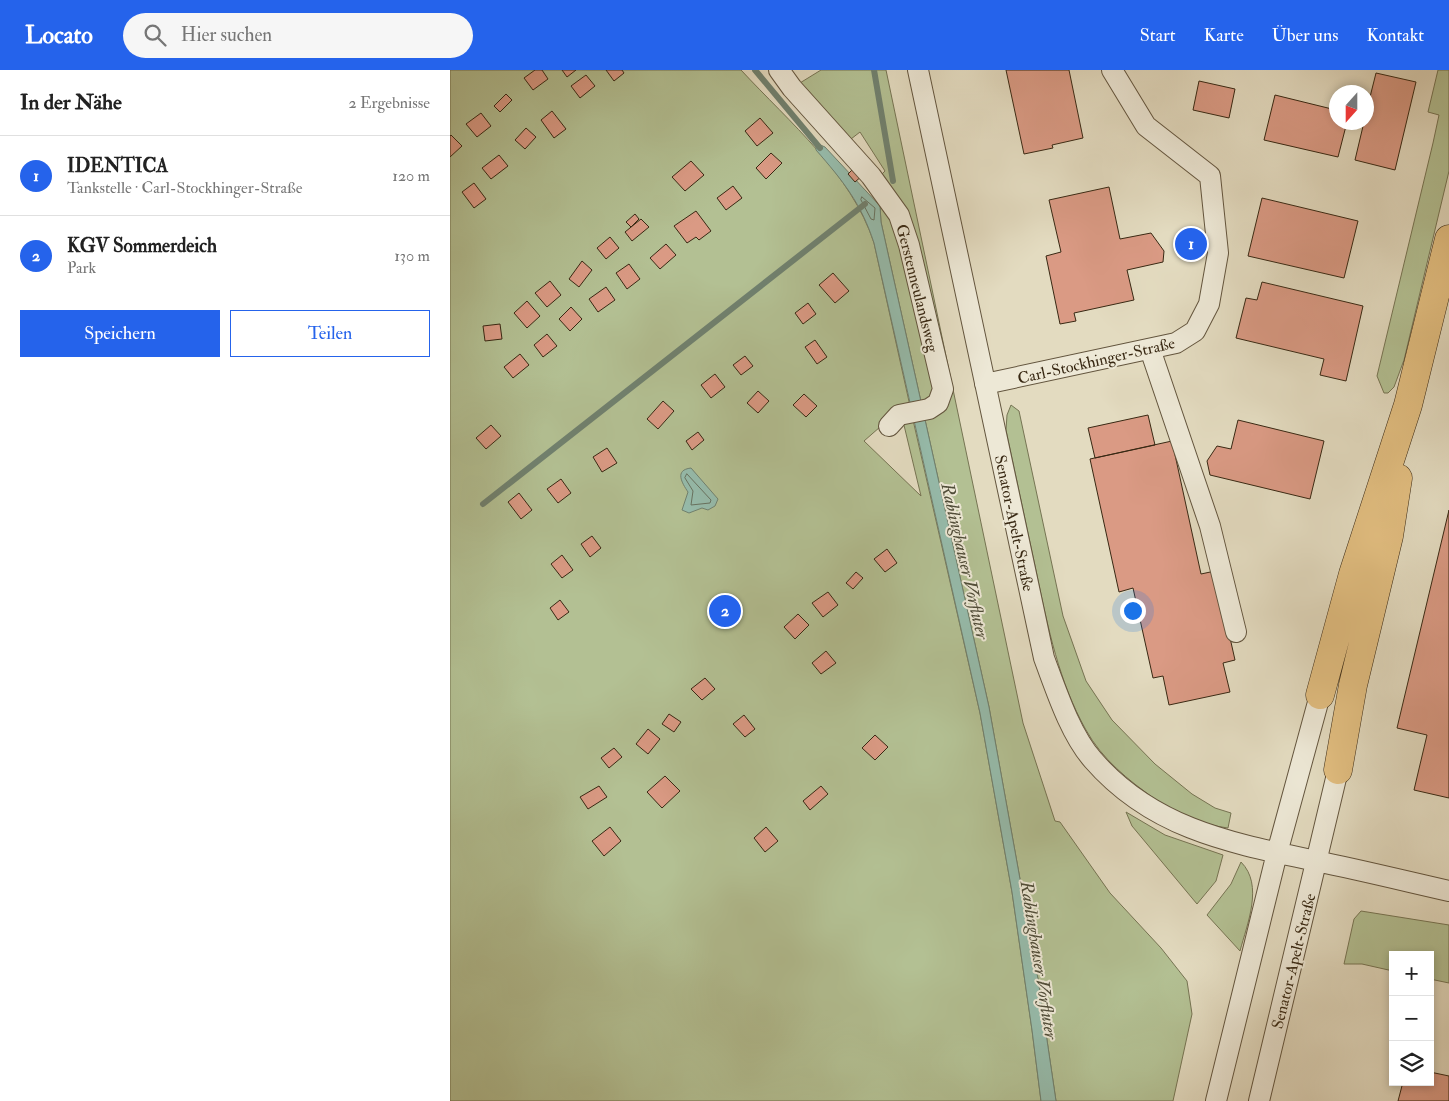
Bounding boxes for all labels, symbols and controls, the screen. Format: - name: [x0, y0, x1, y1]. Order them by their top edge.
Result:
- search box: [123, 13, 473, 58]
- text: Locato: [25, 20, 93, 51]
- icon: search: [141, 21, 169, 49]
- text: Hier suchen: [181, 23, 272, 47]
- text: Start: [1140, 24, 1176, 47]
- text: Karte: [1204, 24, 1244, 47]
- text: Über uns: [1272, 24, 1338, 47]
- text: Kontakt: [1366, 24, 1424, 47]
- north arrow: [1329, 85, 1374, 130]
- text: In der Nähe: [20, 89, 122, 116]
- text: 2 Ergebnisse: [349, 93, 430, 113]
- text: IDENTICA: [67, 154, 168, 178]
- text: 1: [33, 166, 39, 186]
- text: 120 m: [392, 166, 430, 186]
- text: Tankstelle · Carl-Stockhinger-Straße: [67, 178, 302, 198]
- street label: Gerstenneulandsweg: [891, 222, 943, 356]
- pin: 1: [1175, 225, 1207, 263]
- text: KGV Sommerdeich: [67, 234, 217, 258]
- text: 2: [32, 246, 40, 266]
- text: 130 m: [394, 246, 430, 266]
- text: Park: [67, 258, 96, 278]
- button: Speichern: [20, 310, 220, 357]
- button: Teilen: [230, 310, 430, 357]
- street label: Carl-Stockhinger-Straße: [1016, 333, 1177, 389]
- street label: Senator-Apelt-Straße: [989, 453, 1038, 594]
- water label: Rablinghauser Vorfluter: [935, 480, 994, 643]
- pin: 2: [709, 592, 741, 630]
- your location: [1120, 598, 1146, 624]
- water label: Rablinghauser Vorfluter: [1014, 878, 1063, 1042]
- street label: Senator-Apelt-Straße: [1267, 891, 1322, 1031]
- map controls: [1389, 951, 1434, 1086]
- button: +: [1389, 951, 1434, 996]
- button: −: [1389, 996, 1434, 1041]
- button: layers: [1389, 1041, 1434, 1086]

